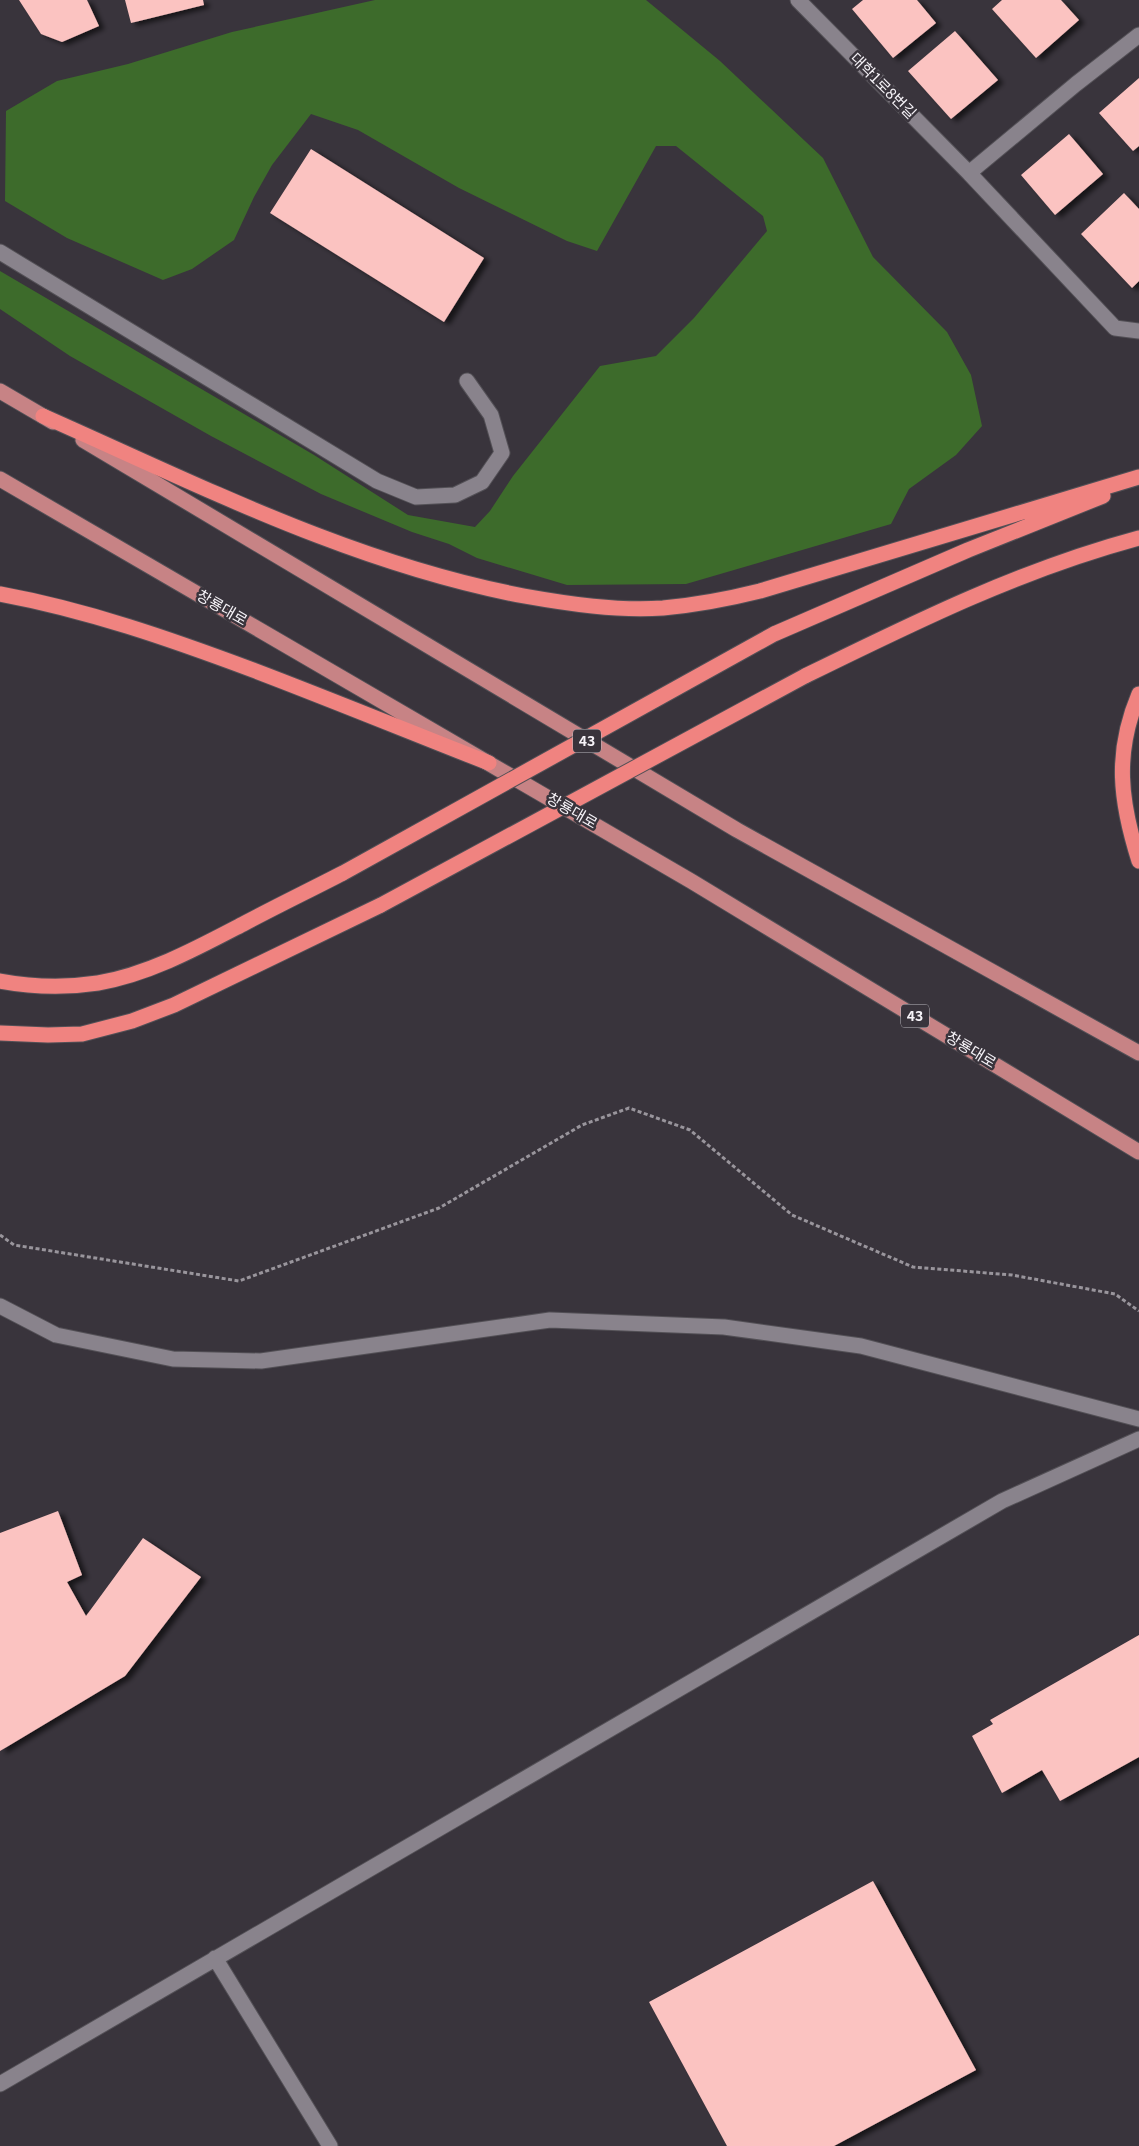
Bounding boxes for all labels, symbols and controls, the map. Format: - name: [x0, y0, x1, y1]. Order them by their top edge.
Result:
- street label: 대학1로8번길: [846, 47, 922, 123]
- street label: 창룡대로: [194, 584, 252, 630]
- road number: 43: [573, 729, 601, 752]
- street label: 창룡대로: [544, 787, 602, 833]
- road number: 43: [901, 1004, 929, 1028]
- street label: 창룡대로: [943, 1025, 1001, 1072]

